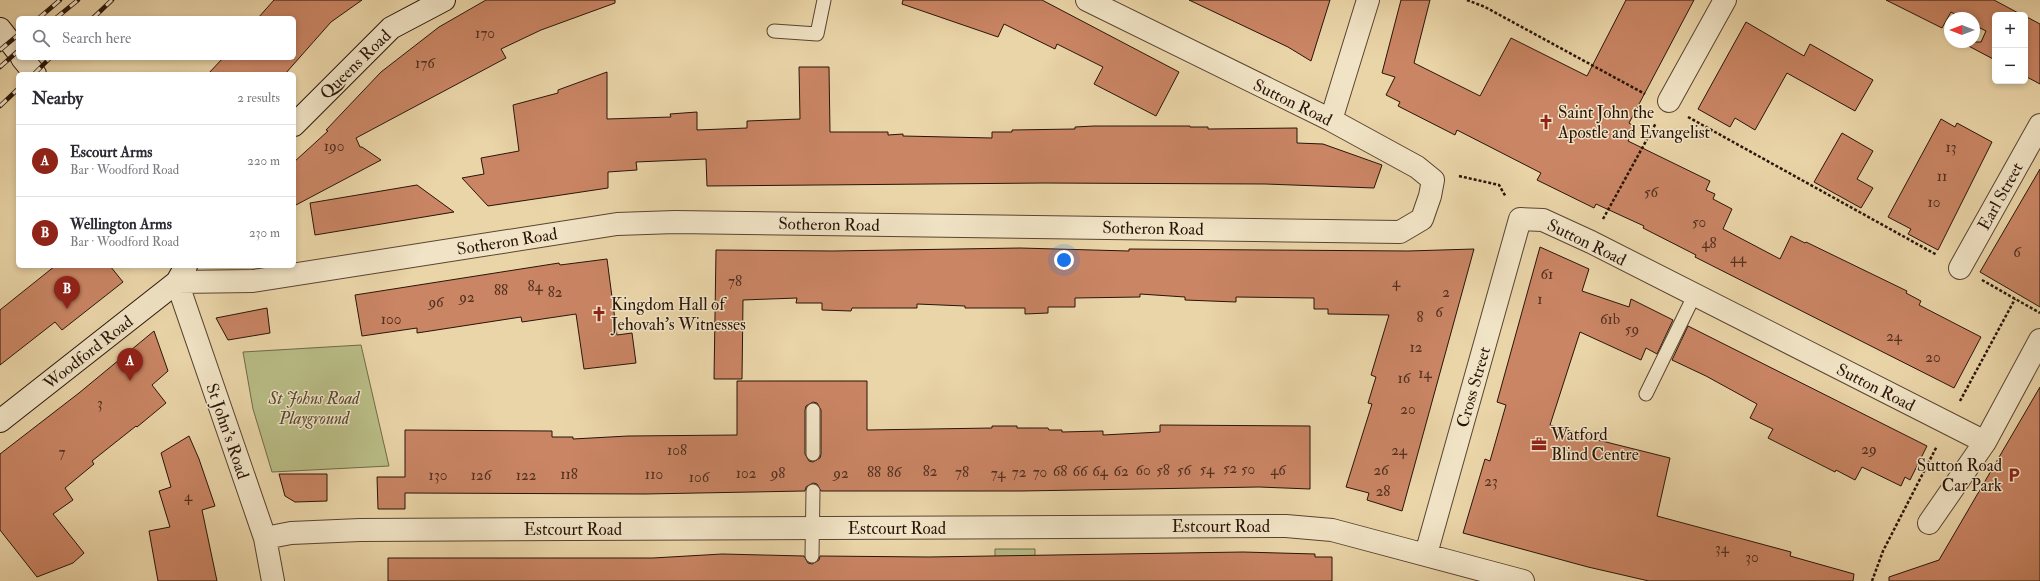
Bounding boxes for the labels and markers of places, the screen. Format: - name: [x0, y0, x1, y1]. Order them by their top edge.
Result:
- place label: Saint John the Apostle and Evangelist: [1557, 102, 1711, 144]
- church icon: Saint John the Apostle and Evangelist: [1537, 113, 1555, 131]
- pin: B: [54, 276, 80, 309]
- place label: Kingdom Hall of Jehovah's Witnesses: [610, 294, 746, 336]
- church icon: Kingdom Hall of Jehovah's Witnesses: [590, 305, 608, 323]
- pin: A: [117, 348, 143, 381]
- place label: Watford Blind Centre: [1550, 424, 1639, 465]
- office icon: Watford Blind Centre: [1530, 435, 1548, 453]
- place label: Sutton Road Car Park: [1917, 455, 2003, 496]
- parking icon: Sutton Road Car Park: [2005, 466, 2023, 484]

